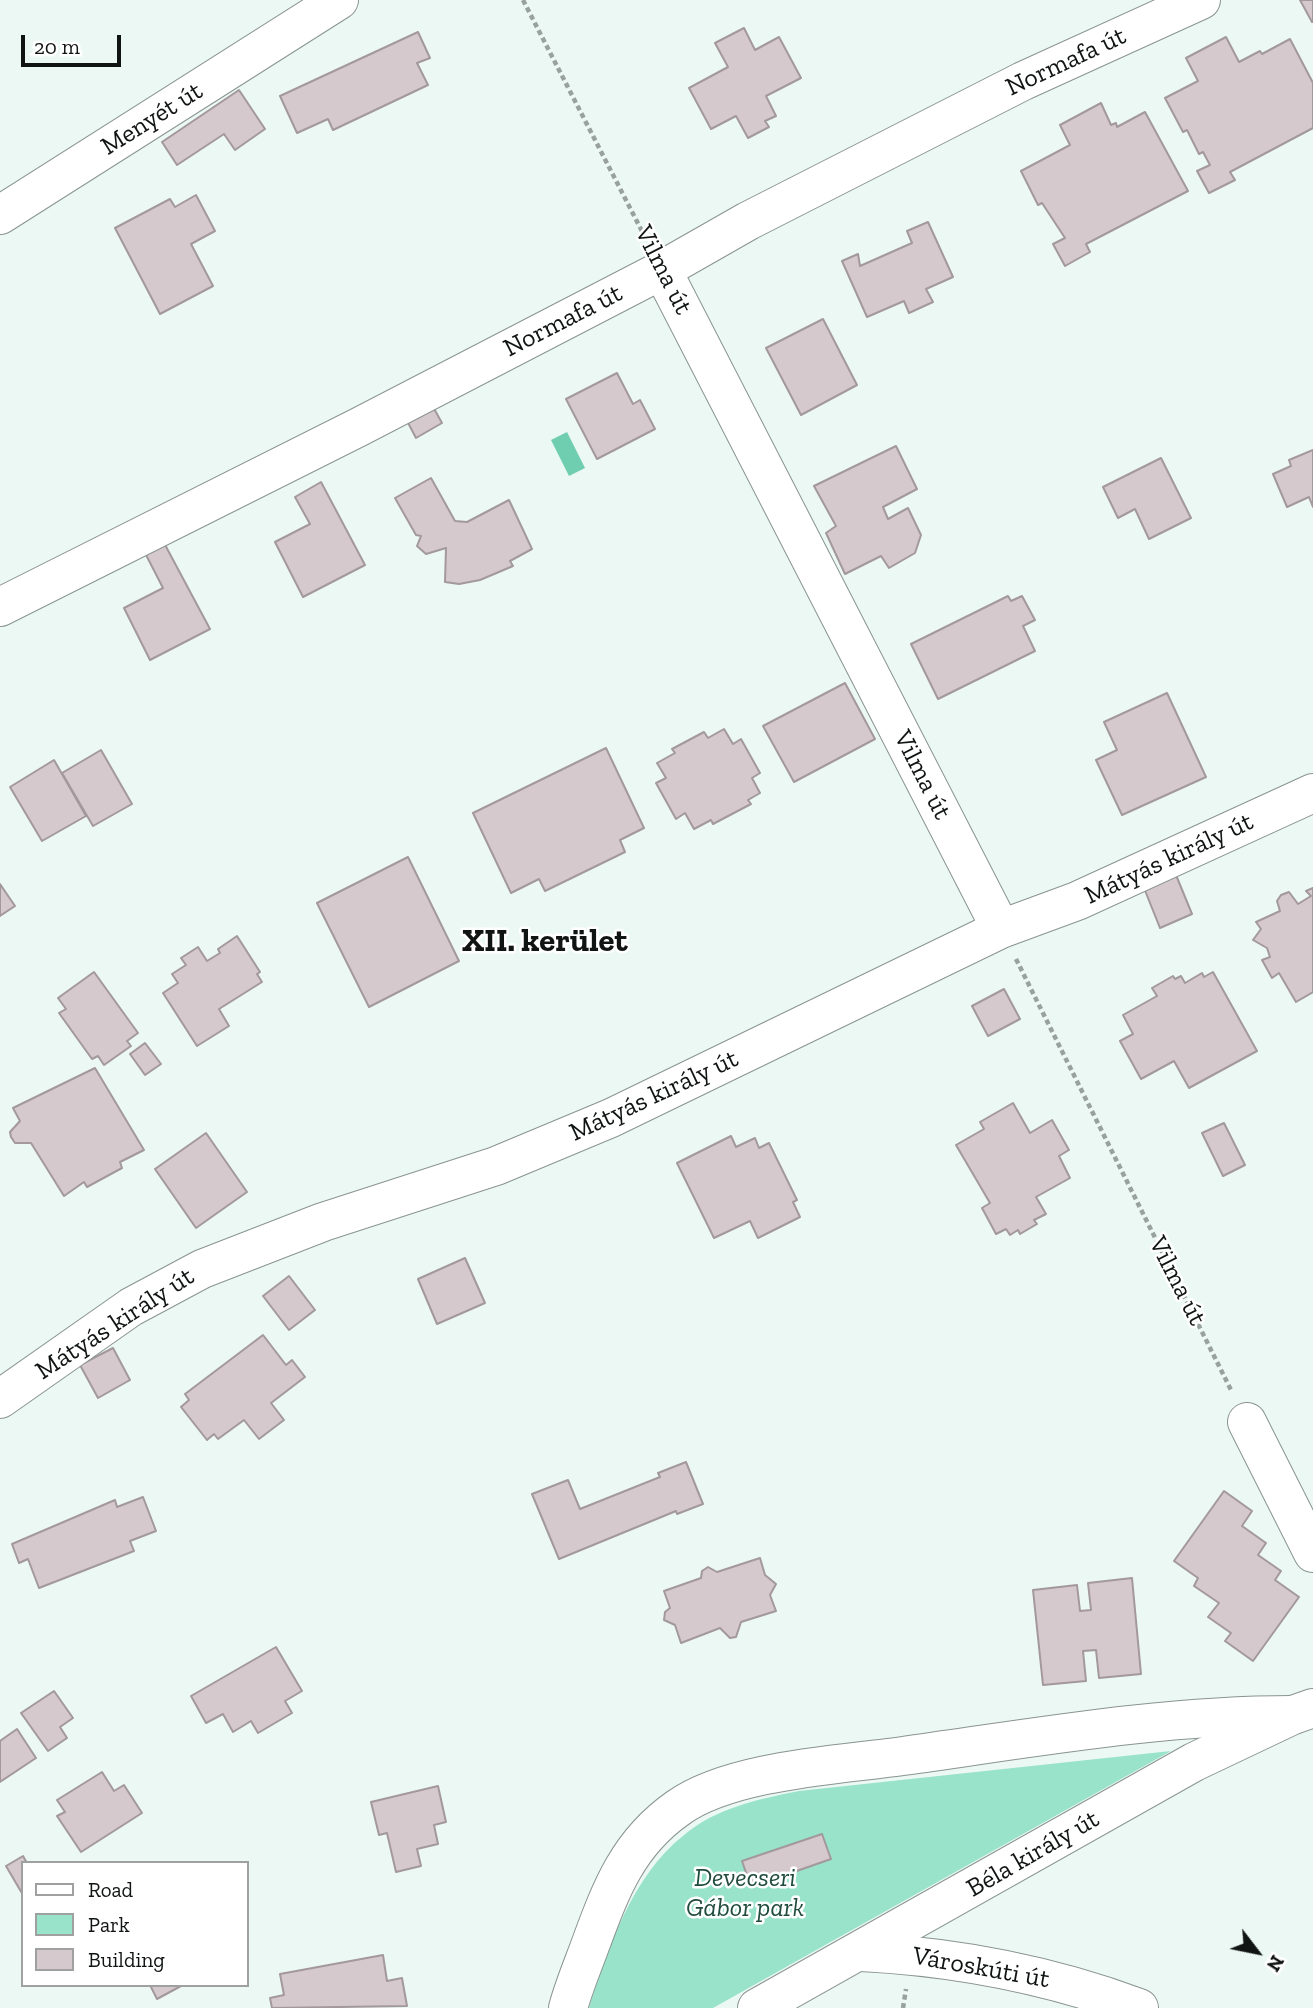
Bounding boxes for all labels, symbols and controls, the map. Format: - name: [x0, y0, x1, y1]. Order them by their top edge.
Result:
- scale bar: [24, 21, 124, 65]
- street label: Normafa út: [1001, 21, 1131, 103]
- text: 20 m: [34, 34, 80, 59]
- street label: Menyét út: [95, 76, 209, 162]
- street label: Vilma út: [627, 220, 699, 320]
- street label: Normafa út: [499, 278, 627, 364]
- street label: Vilma út: [886, 725, 958, 825]
- street label: Mátyás király út: [1080, 806, 1258, 912]
- district label: XII. kerület: [462, 922, 628, 962]
- street label: Mátyás király út: [565, 1043, 743, 1149]
- street label: Vilma út: [1141, 1231, 1213, 1331]
- street label: Mátyás király út: [30, 1261, 200, 1387]
- street label: Béla király út: [961, 1804, 1105, 1904]
- legend: [21, 1861, 248, 1987]
- park label: Devecseri Gábor park: [686, 1863, 804, 1924]
- text: Road: [88, 1877, 133, 1902]
- text: Park: [88, 1912, 130, 1937]
- north arrow: [1222, 1917, 1292, 1987]
- street label: Városkúti út: [910, 1941, 1052, 1995]
- text: Building: [88, 1947, 165, 1972]
- text: N: [1262, 1951, 1289, 1976]

